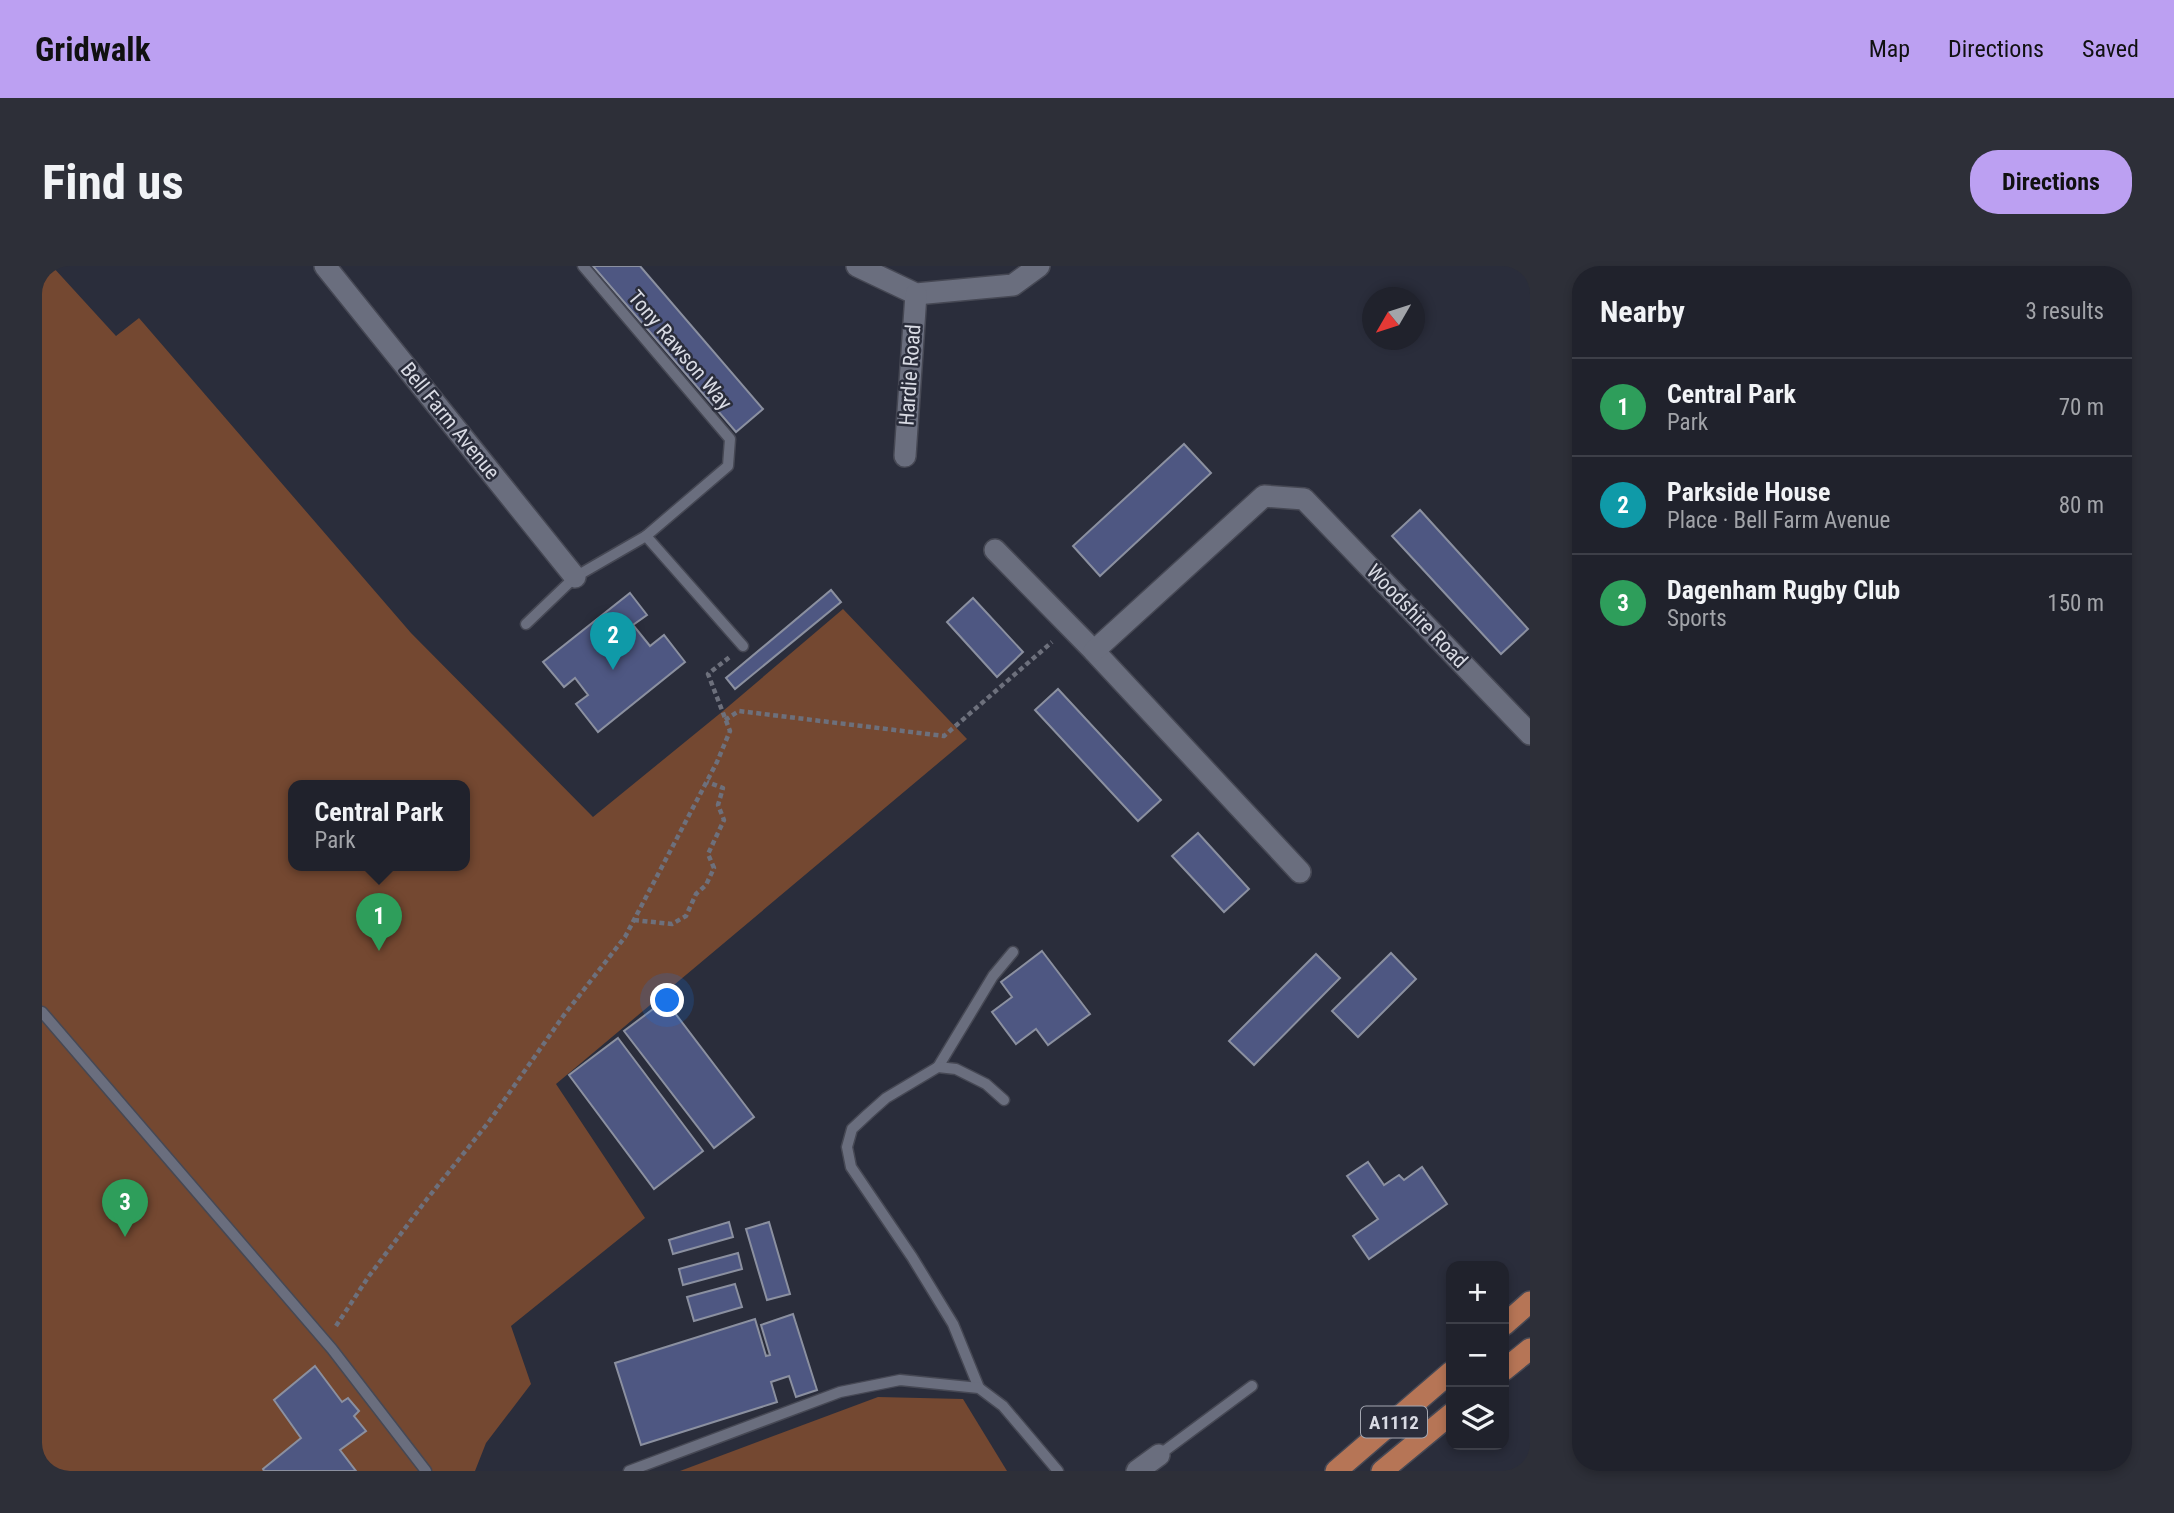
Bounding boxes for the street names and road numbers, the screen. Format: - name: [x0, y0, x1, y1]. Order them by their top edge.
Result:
- street label: Tony Rawson Way: [623, 285, 737, 415]
- street label: Hardie Road: [894, 324, 926, 426]
- street label: Bell Farm Avenue: [396, 358, 504, 484]
- street label: Woodshire Road: [1362, 559, 1472, 673]
- road number: A1112: [1361, 1406, 1427, 1438]

